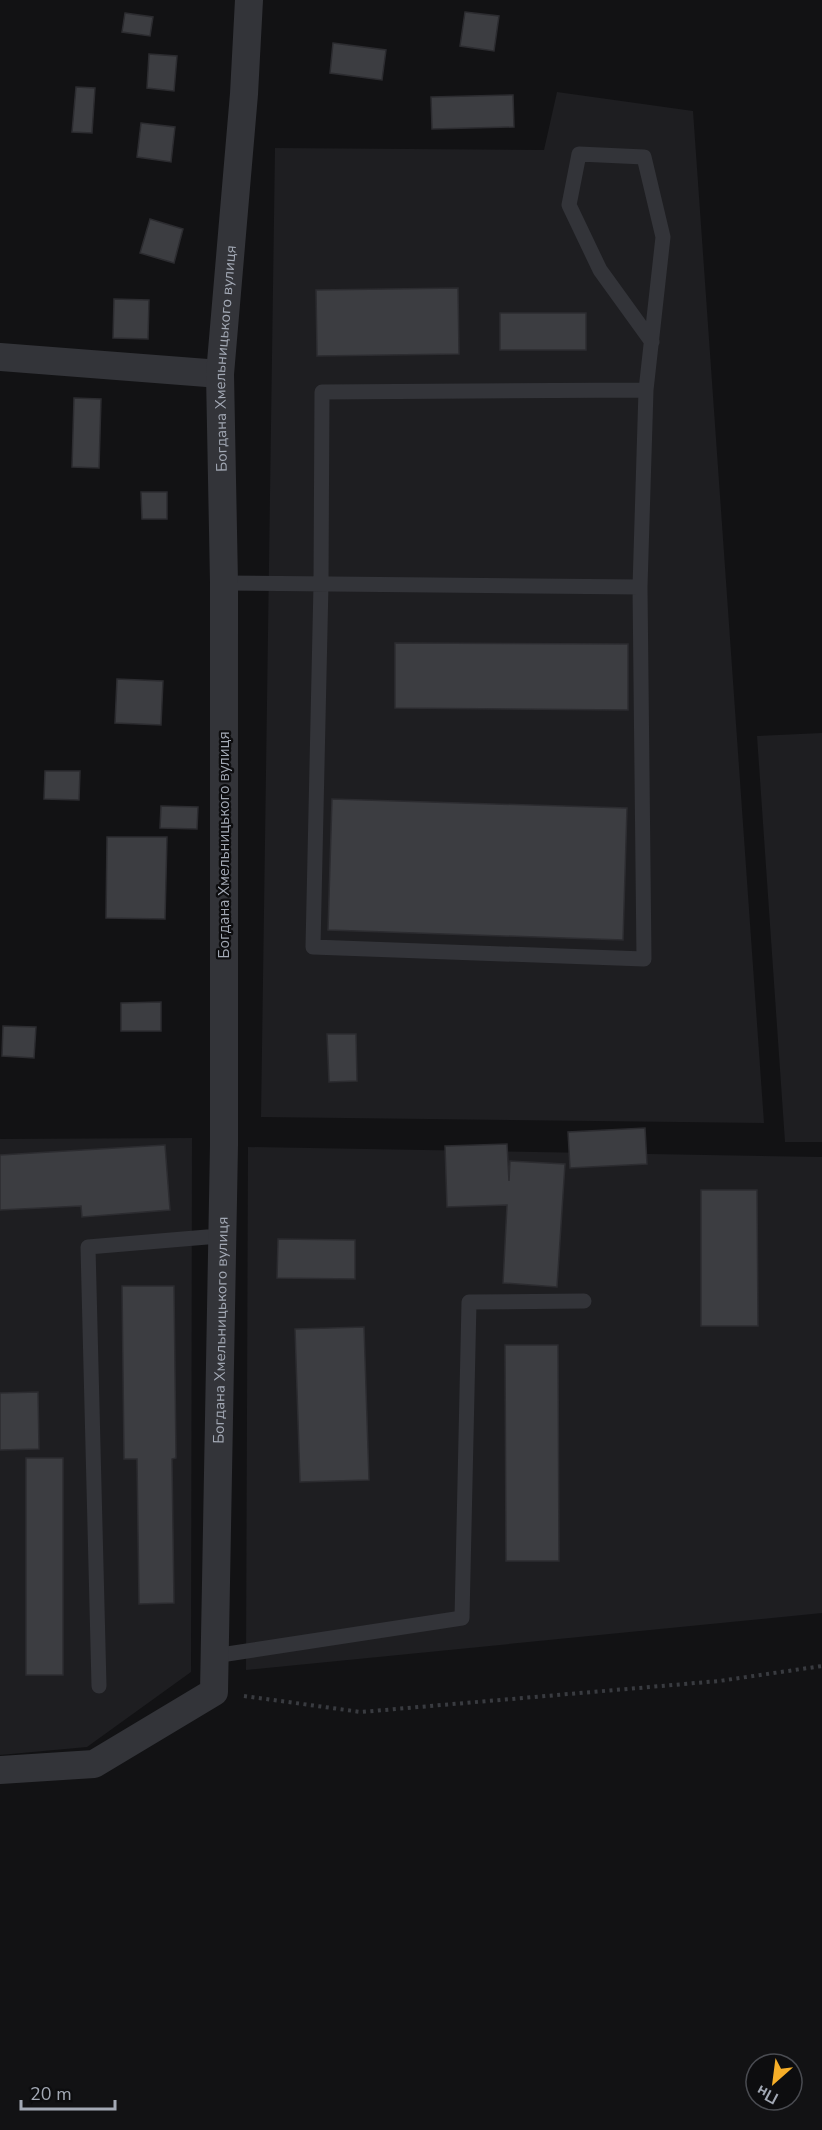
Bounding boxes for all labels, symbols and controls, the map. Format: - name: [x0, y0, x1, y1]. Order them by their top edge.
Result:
- street label: Богдана Хмельницького вулиця: [210, 244, 241, 472]
- street label: Богдана Хмельницького вулиця: [214, 732, 234, 958]
- street label: Богдана Хмельницького вулиця: [209, 1216, 233, 1444]
- north arrow: [744, 2052, 804, 2112]
- scale bar: [21, 2073, 116, 2111]
- text: Пн: [753, 2079, 782, 2109]
- text: 20 m: [30, 2082, 72, 2106]

